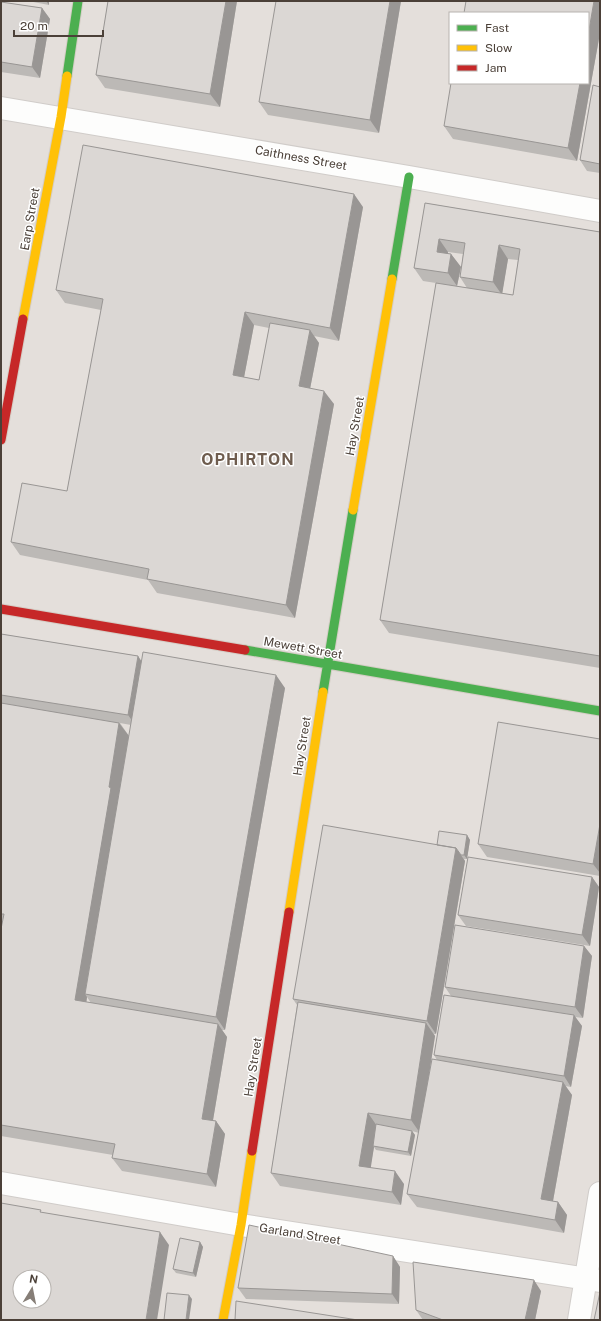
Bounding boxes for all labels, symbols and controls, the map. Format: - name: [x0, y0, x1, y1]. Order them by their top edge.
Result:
- scale bar: [14, 12, 103, 38]
- legend: [449, 12, 589, 84]
- text: 20 m: [20, 19, 48, 33]
- text: Fast: [485, 21, 510, 35]
- text: Slow: [485, 41, 513, 55]
- text: Jam: [485, 61, 507, 75]
- street label: Caithness Street: [254, 143, 348, 173]
- street label: Earp Street: [18, 186, 42, 252]
- street label: Hay Street: [343, 395, 367, 457]
- district label: OPHIRTON: [201, 450, 295, 469]
- street label: Mewett Street: [263, 634, 344, 662]
- street label: Hay Street: [290, 715, 314, 777]
- street label: Hay Street: [241, 1036, 265, 1098]
- street label: Garland Street: [258, 1221, 342, 1247]
- north arrow: [12, 1269, 52, 1309]
- text: N: [28, 1272, 39, 1286]

